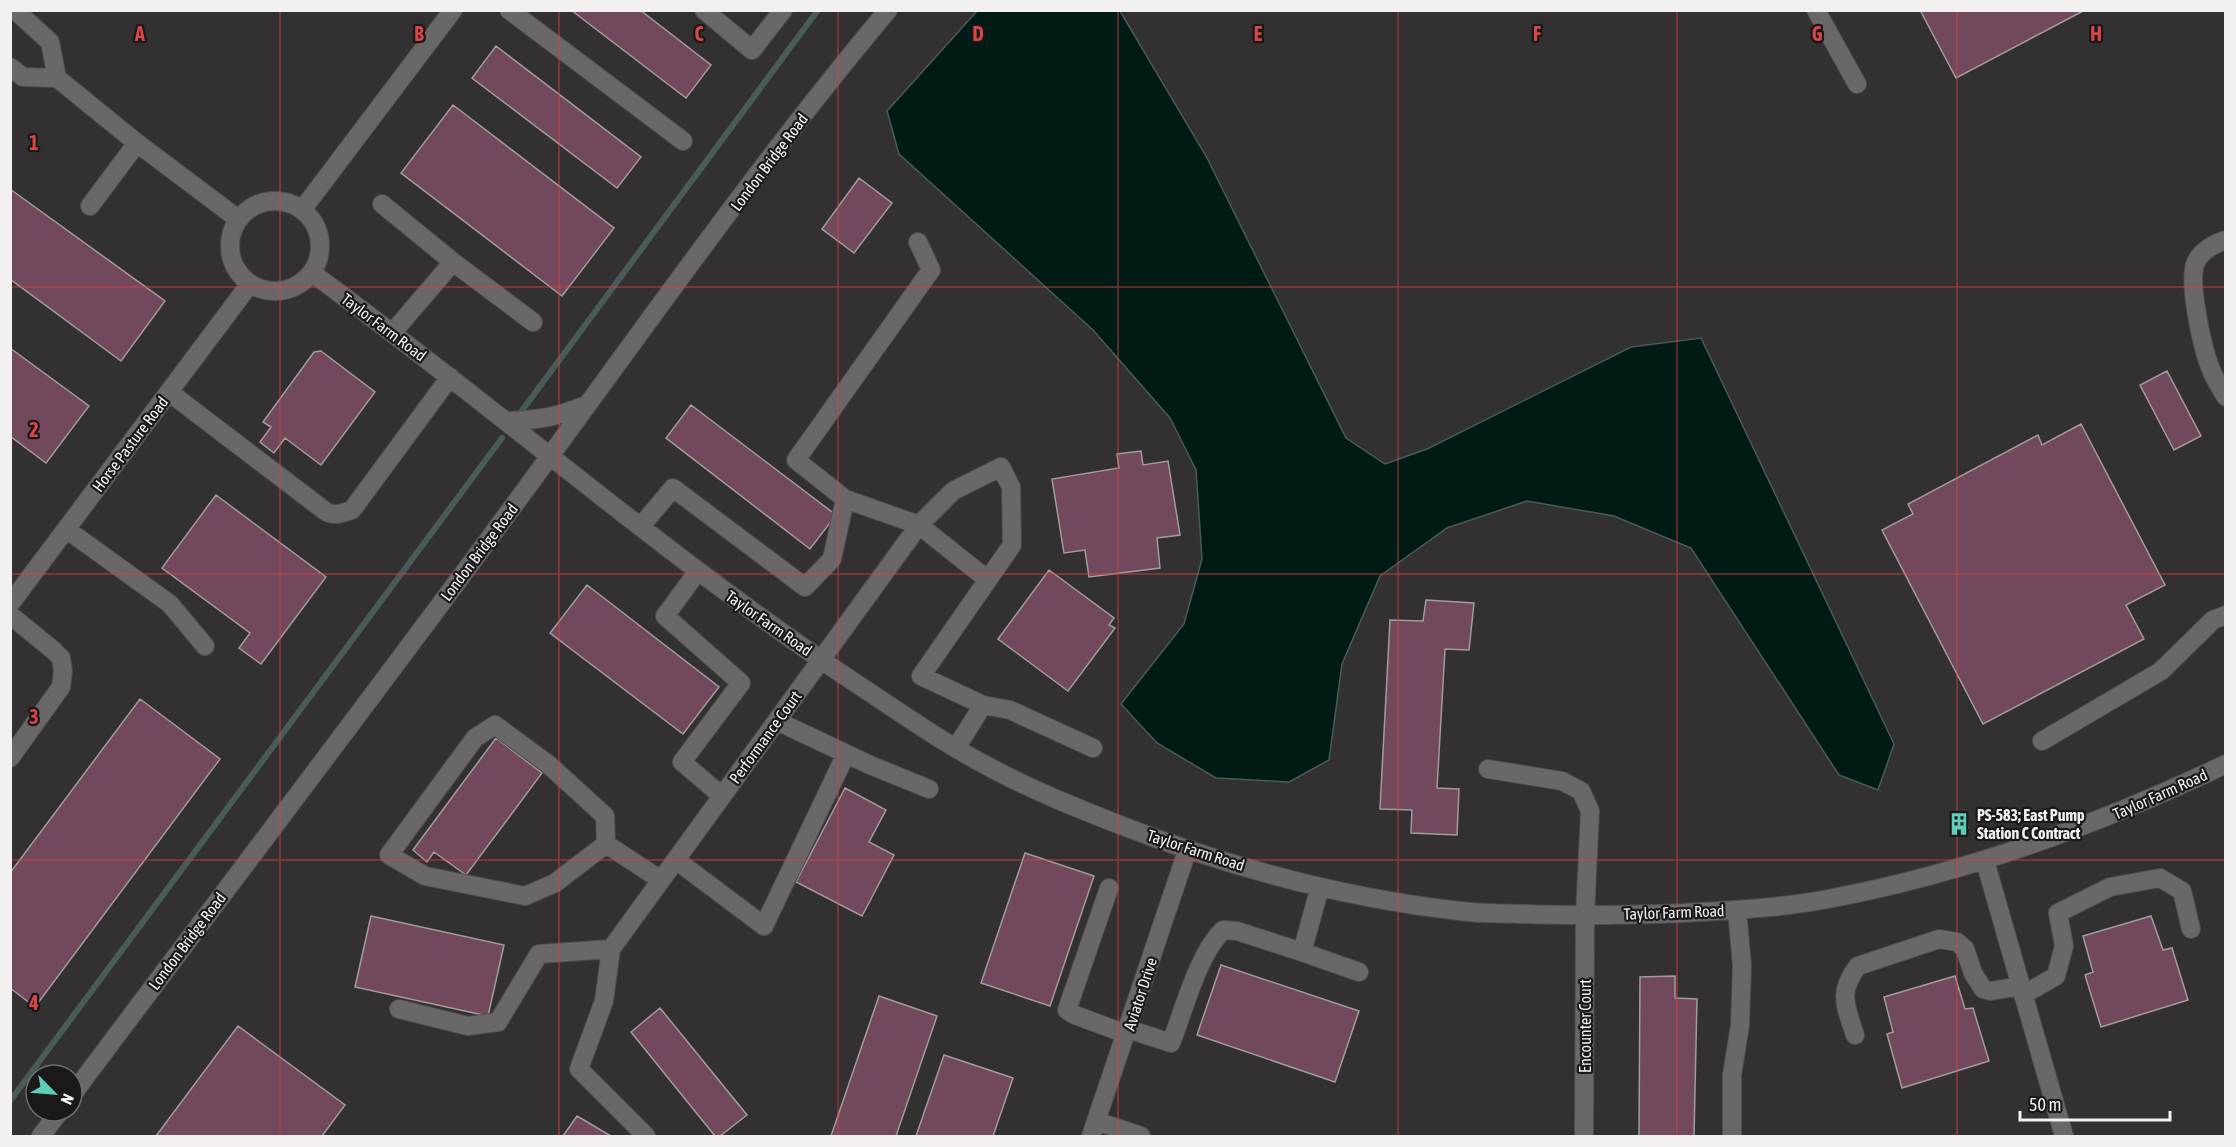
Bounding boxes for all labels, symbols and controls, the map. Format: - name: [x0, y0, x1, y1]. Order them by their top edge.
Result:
- text: A: [134, 22, 145, 45]
- text: B: [414, 22, 424, 45]
- text: C: [695, 22, 704, 45]
- text: D: [972, 22, 984, 45]
- text: E: [1254, 22, 1263, 45]
- text: F: [1533, 22, 1541, 45]
- text: G: [1812, 22, 1823, 45]
- text: H: [2090, 22, 2102, 45]
- street label: London Bridge Road: [727, 110, 812, 215]
- text: 1: [29, 131, 39, 154]
- street label: Taylor Farm Road: [338, 289, 430, 365]
- street label: Horse Pasture Road: [88, 393, 172, 495]
- text: 2: [29, 418, 39, 441]
- street label: London Bridge Road: [437, 500, 522, 605]
- street label: Taylor Farm Road: [722, 587, 816, 660]
- street label: Performance Court: [725, 687, 805, 787]
- text: 3: [29, 705, 39, 728]
- street label: Taylor Farm Road: [2110, 765, 2210, 824]
- place label: PS-583; East Pump Station C Contract: [1977, 806, 2085, 842]
- building icon: PS-583; East Pump Station C Contract: [1946, 811, 1972, 837]
- street label: Taylor Farm Road: [1145, 826, 1247, 875]
- street label: London Bridge Road: [145, 889, 230, 994]
- street label: Taylor Farm Road: [1623, 901, 1725, 924]
- street label: Aviator Drive: [1120, 955, 1160, 1033]
- street label: Encounter Court: [1576, 979, 1594, 1073]
- text: 4: [28, 991, 39, 1014]
- north arrow: [24, 1063, 84, 1123]
- scale bar: [2020, 1084, 2170, 1122]
- text: N: [57, 1091, 78, 1107]
- text: 50 m: [2029, 1094, 2061, 1115]

